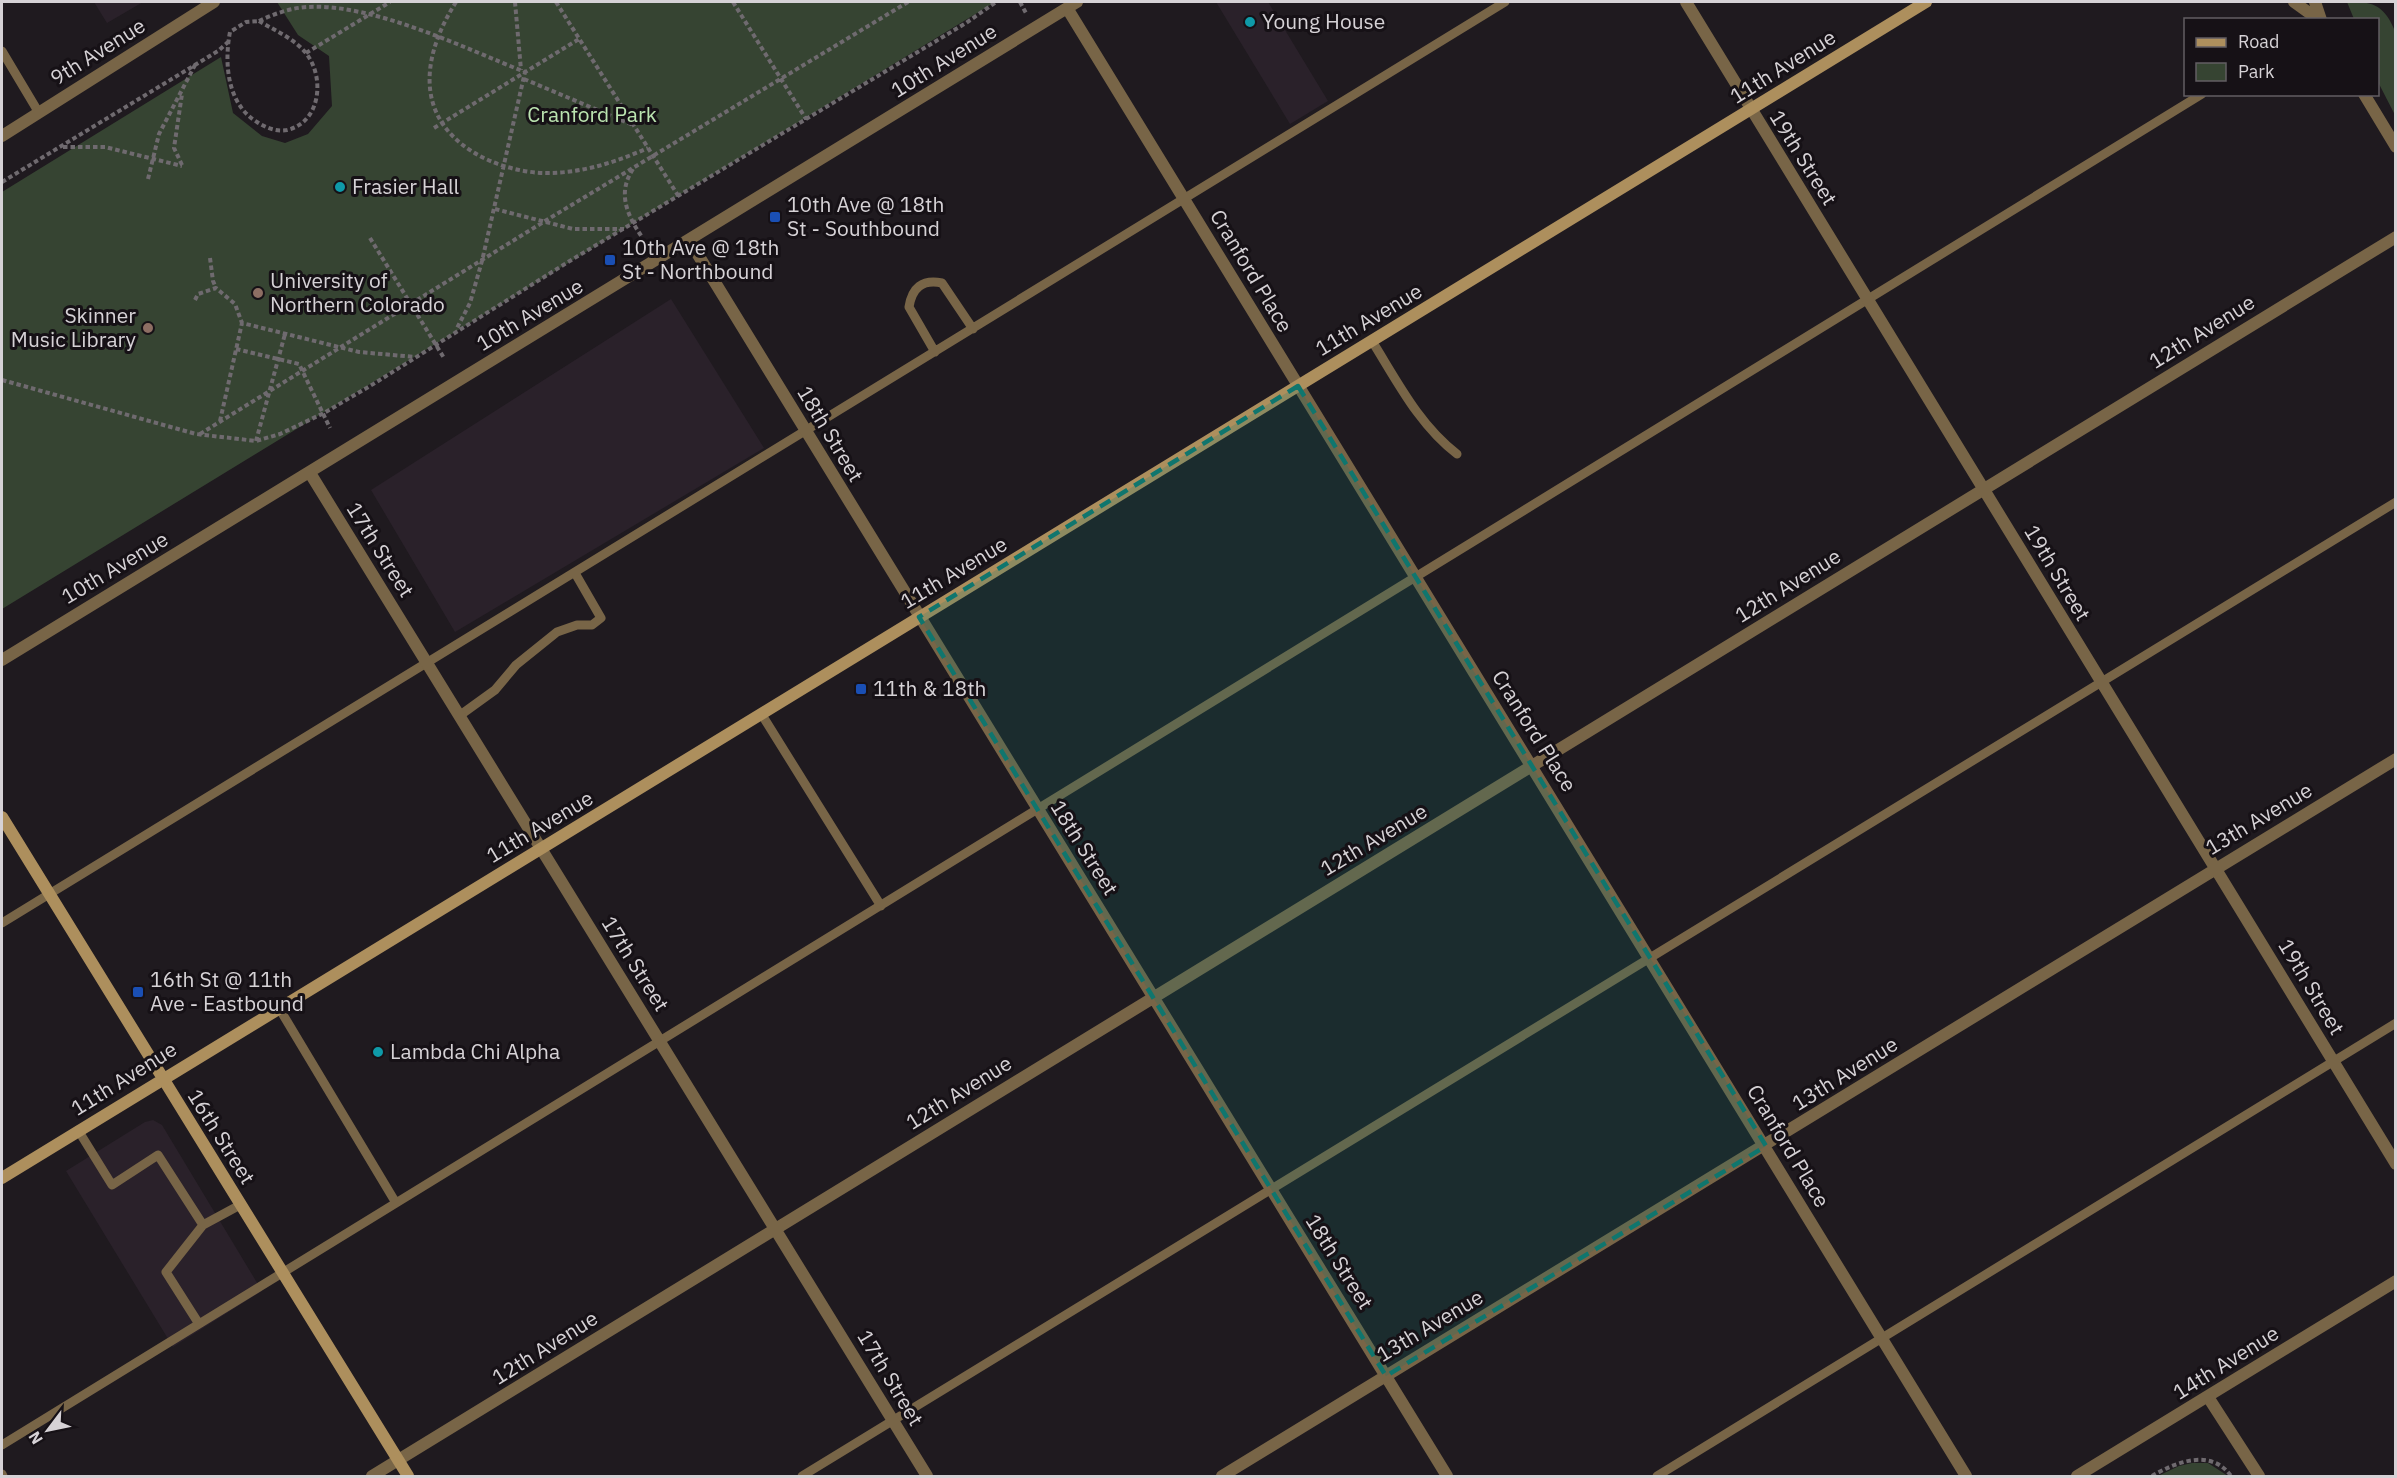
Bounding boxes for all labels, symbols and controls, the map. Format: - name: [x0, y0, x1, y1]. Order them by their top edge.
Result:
- place label: Young House: [1262, 7, 1385, 35]
- street label: 9th Avenue: [45, 11, 150, 91]
- marker: Young House: [1243, 15, 1257, 29]
- street label: 10th Avenue: [885, 17, 1002, 104]
- legend: [2184, 18, 2379, 96]
- street label: 11th Avenue: [1724, 23, 1841, 110]
- text: Road: [2238, 30, 2279, 53]
- text: Park: [2238, 60, 2275, 83]
- park label: Cranford Park: [527, 100, 657, 128]
- street label: 19th Street: [1764, 105, 1844, 210]
- place label: Frasier Hall: [352, 172, 459, 200]
- marker: Frasier Hall: [333, 180, 347, 194]
- place label: 10th Ave @ 18th St - Southbound: [787, 190, 944, 242]
- street label: Cranford Place: [1204, 204, 1300, 337]
- marker: 10th Ave @ 18th St - Southbound: [768, 210, 782, 224]
- place label: 10th Ave @ 18th St - Northbound: [622, 233, 779, 285]
- marker: 10th Ave @ 18th St - Northbound: [603, 253, 617, 267]
- place label: University of Northern Colorado: [270, 266, 445, 318]
- street label: 10th Avenue: [471, 271, 588, 357]
- street label: 11th Avenue: [1310, 276, 1427, 362]
- marker: University of Northern Colorado: [251, 286, 265, 300]
- street label: 12th Avenue: [2143, 288, 2260, 375]
- place label: Skinner Music Library: [11, 301, 137, 353]
- marker: Skinner Music Library: [141, 321, 155, 335]
- street label: 18th Street: [791, 380, 870, 487]
- street label: 17th Street: [341, 497, 421, 602]
- street label: 19th Street: [2018, 519, 2097, 626]
- street label: 10th Avenue: [56, 524, 173, 610]
- street label: 11th Avenue: [895, 529, 1012, 615]
- street label: 12th Avenue: [1729, 542, 1846, 629]
- street label: Cranford Place: [1486, 664, 1583, 797]
- place label: 11th & 18th: [873, 674, 986, 702]
- marker: 11th & 18th: [854, 682, 868, 696]
- street label: 13th Avenue: [2200, 775, 2317, 861]
- street label: 11th Avenue: [481, 783, 598, 869]
- street label: 18th Street: [1045, 795, 1125, 900]
- street label: 12th Avenue: [1315, 796, 1432, 882]
- street label: 17th Street: [596, 911, 676, 1016]
- street label: 19th Street: [2272, 933, 2351, 1040]
- place label: 16th St @ 11th Ave - Eastbound: [150, 965, 304, 1017]
- marker: 16th St @ 11th Ave - Eastbound: [131, 985, 145, 999]
- street label: 13th Avenue: [1786, 1030, 1903, 1117]
- street label: 11th Avenue: [65, 1035, 182, 1122]
- place label: Lambda Chi Alpha: [390, 1037, 560, 1065]
- marker: Lambda Chi Alpha: [371, 1045, 385, 1059]
- street label: 12th Avenue: [900, 1049, 1017, 1136]
- street label: Cranford Place: [1741, 1079, 1837, 1212]
- street label: 16th Street: [182, 1084, 262, 1189]
- street label: 18th Street: [1300, 1209, 1380, 1314]
- street label: 13th Avenue: [1371, 1282, 1488, 1368]
- street label: 12th Avenue: [486, 1304, 603, 1391]
- street label: 14th Avenue: [2167, 1319, 2284, 1406]
- street label: 17th Street: [851, 1324, 930, 1431]
- north arrow: [18, 1400, 78, 1460]
- text: N: [24, 1428, 47, 1448]

